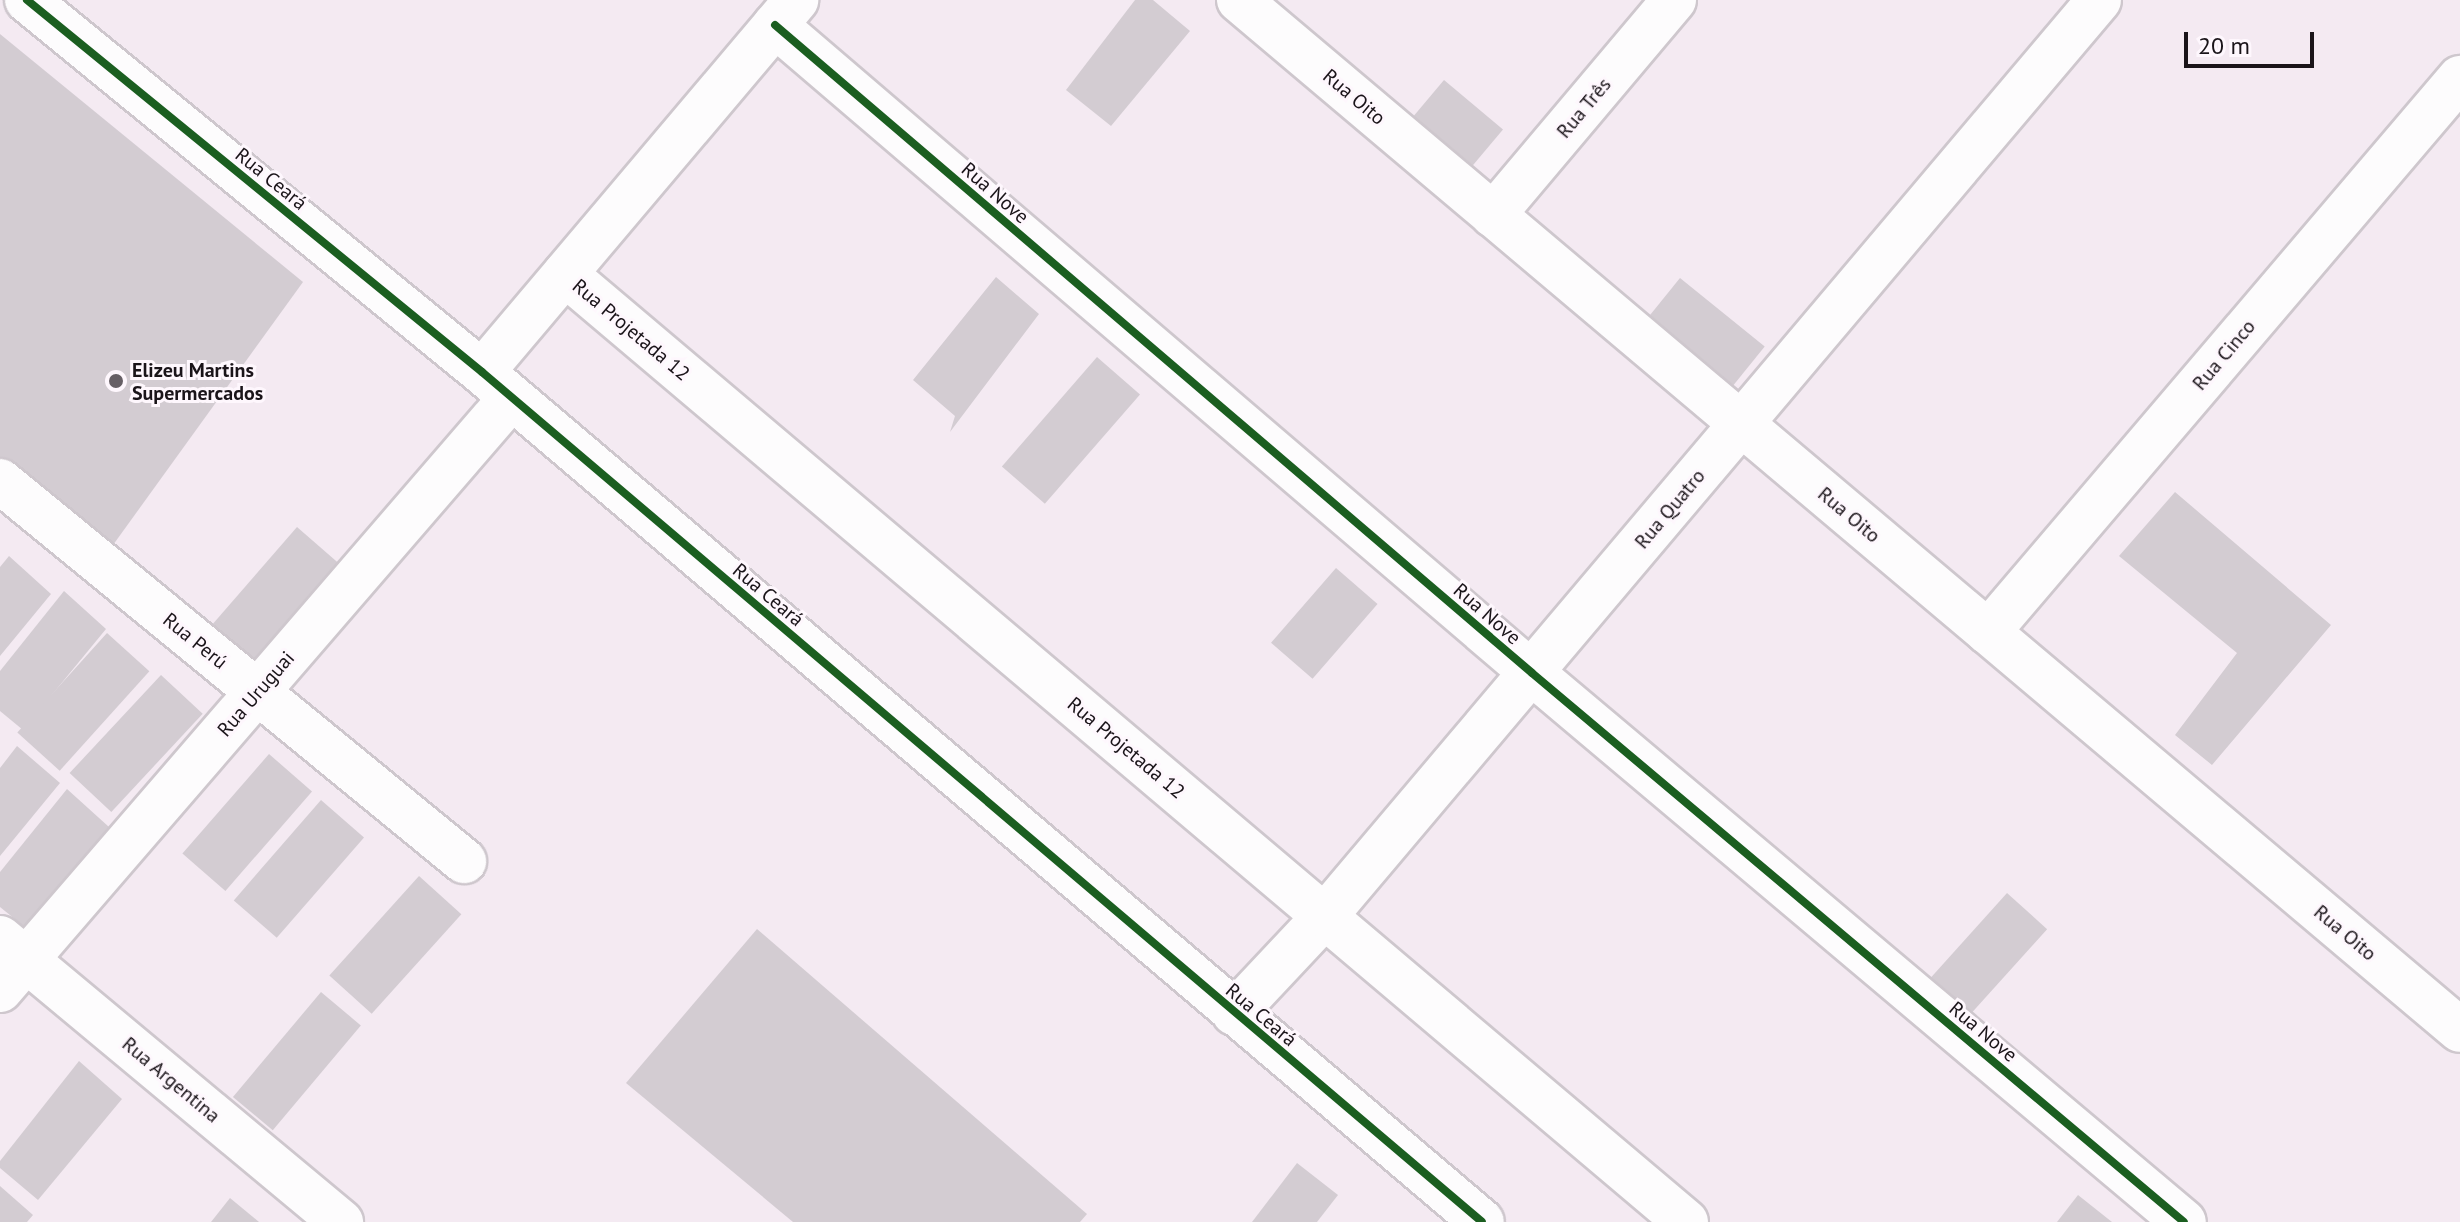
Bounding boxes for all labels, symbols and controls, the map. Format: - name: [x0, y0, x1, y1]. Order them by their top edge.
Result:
- scale bar: [2188, 16, 2318, 66]
- text: 20 m: [2198, 30, 2250, 61]
- street label: Rua Oito: [1318, 64, 1390, 130]
- street label: Rua Três: [1552, 73, 1616, 143]
- street label: Rua Ceará: [230, 143, 312, 215]
- street label: Rua Nove: [956, 157, 1034, 229]
- street label: Rua Projetada 12: [567, 274, 695, 386]
- street label: Rua Cinco: [2188, 315, 2260, 395]
- place label: Elizeu Martins Supermercados: [132, 358, 263, 405]
- marker: Elizeu Martins Supermercados: [107, 372, 125, 390]
- street label: Rua Quatro: [1630, 464, 1710, 554]
- street label: Rua Oito: [1813, 482, 1885, 548]
- street label: Rua Ceará: [728, 558, 808, 632]
- street label: Rua Nove: [1448, 578, 1526, 650]
- street label: Rua Perú: [158, 608, 232, 674]
- street label: Rua Uruguai: [212, 646, 300, 742]
- street label: Rua Projetada 12: [1062, 692, 1190, 804]
- street label: Rua Oito: [2309, 900, 2381, 966]
- street label: Rua Ceará: [1221, 978, 1301, 1052]
- street label: Rua Nove: [1944, 997, 2022, 1067]
- street label: Rua Argentina: [117, 1032, 225, 1128]

